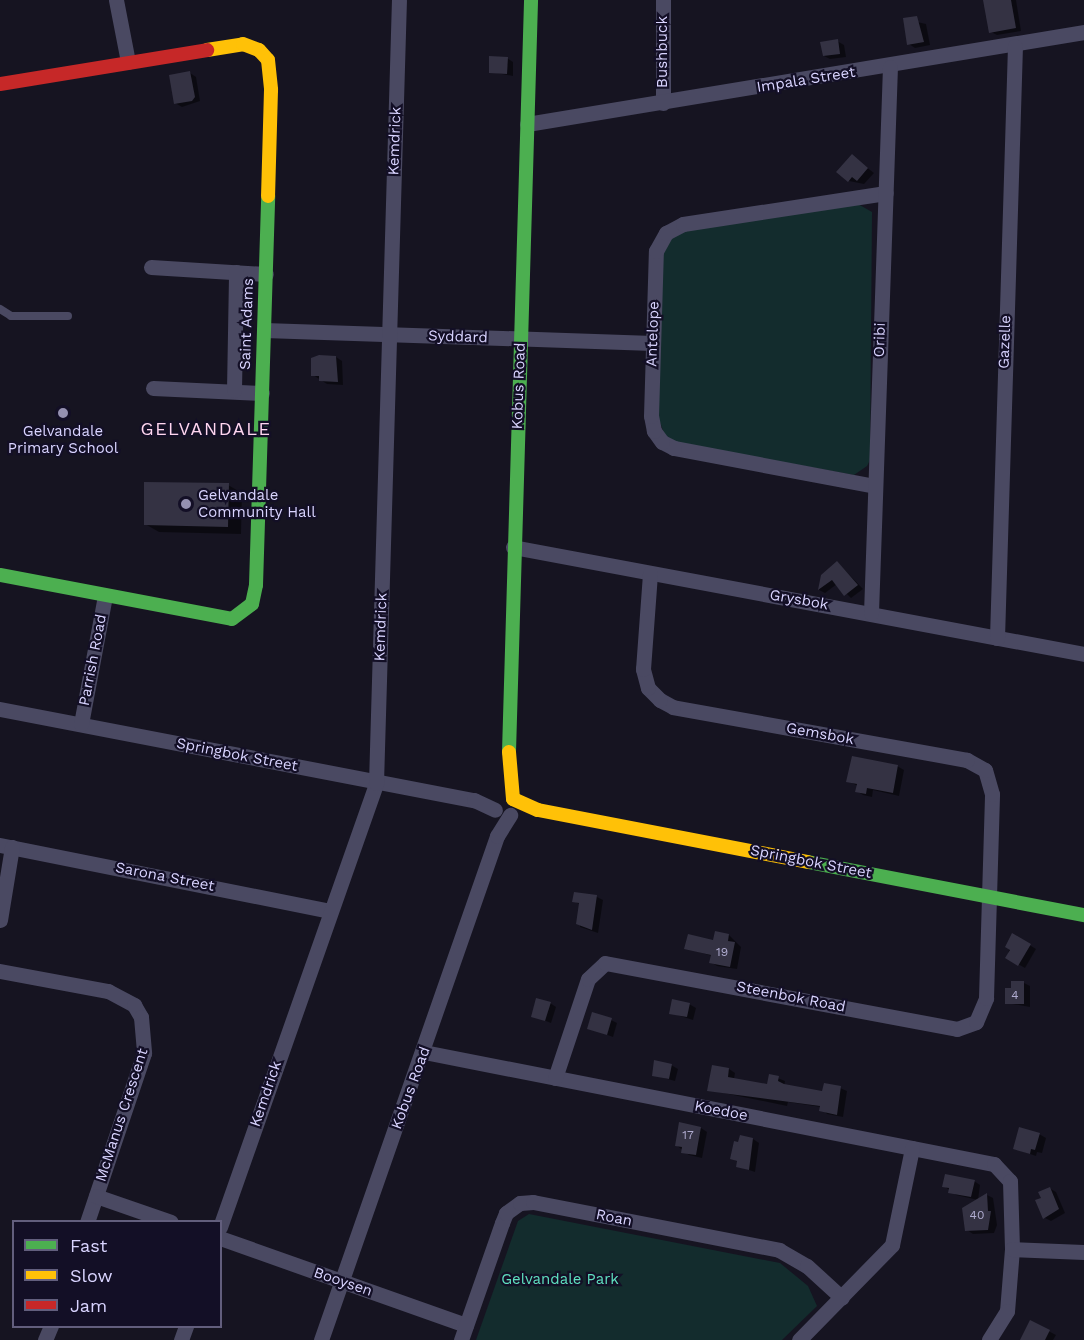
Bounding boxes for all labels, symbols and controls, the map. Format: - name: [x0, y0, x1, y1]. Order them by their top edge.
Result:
- street label: Bushbuck: [654, 16, 672, 88]
- street label: Impala Street: [755, 63, 857, 97]
- street label: Kemdrick: [385, 106, 405, 176]
- street label: Saint Adams: [236, 278, 258, 370]
- street label: Antelope: [643, 301, 663, 367]
- street label: Gazelle: [995, 315, 1015, 369]
- street label: Oribi: [870, 322, 890, 358]
- street label: Syddard: [428, 327, 488, 347]
- street label: Kobus Road: [508, 342, 530, 430]
- marker: Gelvandale Primary School: [56, 406, 70, 420]
- district label: GELVANDALE: [141, 418, 271, 440]
- place label: Gelvandale Primary School: [8, 422, 118, 457]
- place label: Gelvandale Community Hall: [198, 486, 316, 521]
- marker: Gelvandale Community Hall: [179, 497, 193, 511]
- street label: Grysbok: [768, 586, 830, 614]
- street label: Kemdrick: [371, 592, 391, 662]
- street label: Parrish Road: [75, 613, 111, 707]
- street label: Gemsbok: [785, 719, 855, 749]
- street label: Springbok Street: [175, 734, 299, 776]
- street label: Springbok Street: [749, 841, 873, 883]
- street label: Sarona Street: [114, 859, 216, 895]
- house number: 19: [716, 946, 728, 960]
- street label: Steenbok Road: [735, 978, 847, 1016]
- house number: 4: [1011, 989, 1019, 1003]
- street label: Kobus Road: [388, 1044, 434, 1132]
- street label: McManus Crescent: [92, 1046, 152, 1184]
- street label: Kemdrick: [246, 1059, 286, 1129]
- street label: Koedoe: [693, 1097, 749, 1125]
- house number: 17: [682, 1129, 694, 1143]
- street label: Roan: [594, 1206, 634, 1230]
- house number: 40: [970, 1209, 984, 1223]
- legend: [12, 1220, 222, 1328]
- text: Fast: [70, 1235, 107, 1256]
- street label: Booysen: [311, 1264, 375, 1300]
- text: Slow: [70, 1265, 113, 1286]
- park label: Gelvandale Park: [501, 1271, 619, 1289]
- text: Jam: [70, 1295, 107, 1316]

